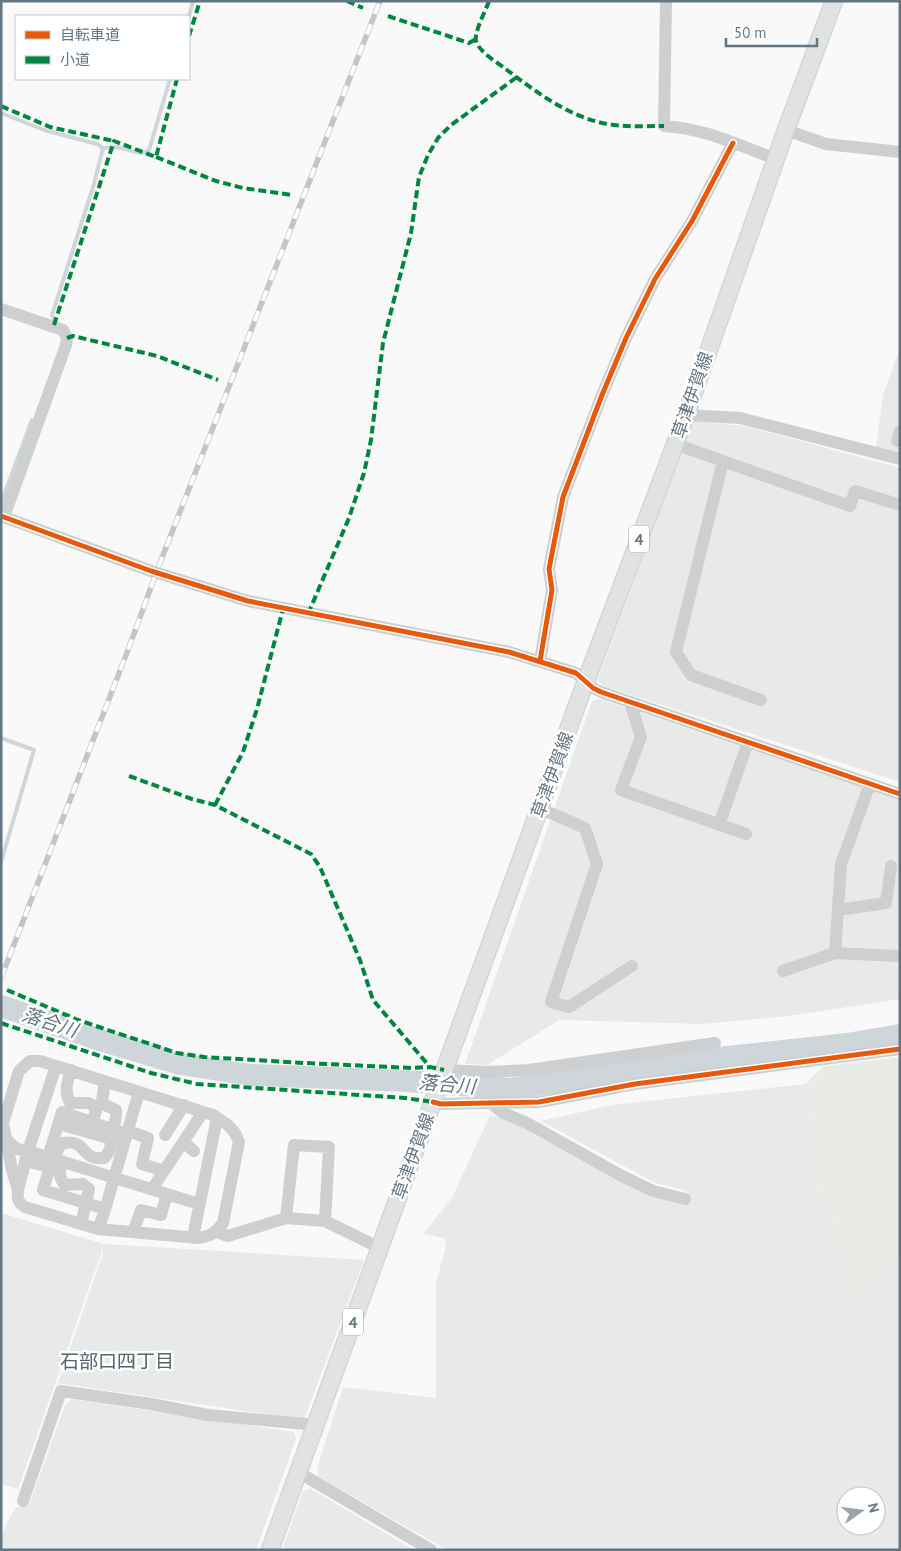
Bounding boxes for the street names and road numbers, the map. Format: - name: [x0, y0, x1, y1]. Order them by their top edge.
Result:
- street label: 草津伊賀線: [666, 349, 718, 441]
- road number: 4: [629, 526, 649, 552]
- street label: 草津伊賀線: [526, 729, 578, 821]
- street label: 草津伊賀線: [387, 1110, 439, 1202]
- road number: 4: [343, 1308, 363, 1335]

